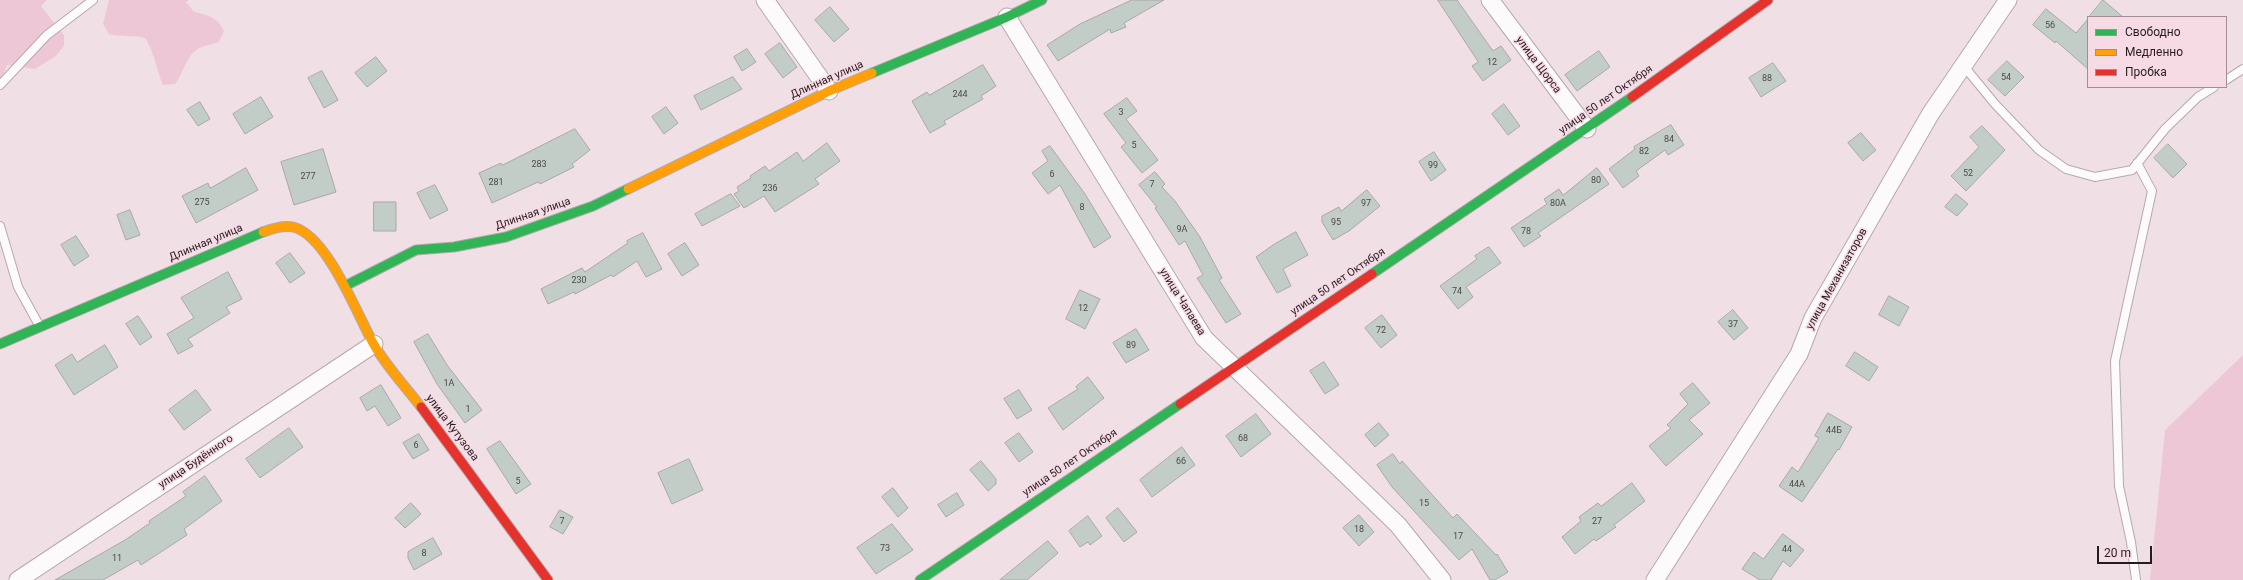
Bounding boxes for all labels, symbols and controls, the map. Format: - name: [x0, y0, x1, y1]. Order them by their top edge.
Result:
- legend: [2087, 16, 2227, 88]
- house number: 56: [2045, 21, 2055, 31]
- text: Свободно: [2125, 25, 2181, 39]
- street label: улица Щорса: [1512, 34, 1564, 96]
- text: Медленно: [2125, 45, 2183, 59]
- street label: Длинная улица: [788, 58, 866, 102]
- house number: 12: [1487, 58, 1497, 68]
- street label: улица 50 лет Октября: [1557, 63, 1655, 137]
- text: Пробка: [2125, 65, 2167, 79]
- house number: 54: [2001, 73, 2011, 83]
- house number: 88: [1762, 74, 1772, 84]
- house number: 244: [952, 90, 968, 100]
- house number: 3: [1118, 108, 1124, 118]
- house number: 84: [1664, 135, 1674, 145]
- house number: 5: [1131, 141, 1137, 151]
- house number: 82: [1639, 147, 1649, 157]
- house number: 283: [531, 160, 547, 170]
- house number: 99: [1428, 161, 1438, 171]
- house number: 52: [1963, 169, 1973, 179]
- house number: 6: [1049, 170, 1055, 180]
- house number: 277: [300, 172, 316, 182]
- house number: 80: [1591, 176, 1601, 186]
- house number: 281: [488, 178, 504, 188]
- house number: 7: [1149, 180, 1155, 190]
- house number: 236: [762, 184, 778, 194]
- street label: Длинная улица: [494, 195, 572, 233]
- house number: 275: [194, 198, 210, 208]
- house number: 97: [1361, 199, 1371, 209]
- house number: 80А: [1550, 199, 1566, 209]
- house number: 8: [1079, 203, 1085, 213]
- house number: 95: [1331, 218, 1341, 228]
- street label: Длинная улица: [167, 222, 245, 264]
- house number: 9А: [1177, 225, 1187, 235]
- street label: улица Механизаторов: [1804, 226, 1870, 332]
- house number: 78: [1521, 227, 1531, 237]
- street label: улица 50 лет Октября: [1288, 245, 1388, 319]
- street label: улица Чапаева: [1156, 266, 1208, 338]
- house number: 230: [571, 276, 587, 286]
- house number: 74: [1452, 287, 1462, 297]
- house number: 12: [1078, 304, 1088, 314]
- house number: 37: [1728, 320, 1738, 330]
- house number: 72: [1376, 326, 1386, 336]
- house number: 89: [1126, 341, 1136, 351]
- house number: 1А: [444, 379, 454, 389]
- street label: улица Кутузова: [423, 392, 481, 464]
- house number: 1: [465, 405, 471, 415]
- street label: улица 50 лет Октября: [1020, 426, 1120, 500]
- house number: 44Б: [1826, 426, 1842, 436]
- street label: улица Будённого: [156, 432, 236, 492]
- house number: 68: [1238, 434, 1248, 444]
- house number: 6: [413, 441, 419, 451]
- house number: 66: [1176, 457, 1186, 467]
- house number: 5: [515, 477, 521, 487]
- house number: 44А: [1789, 480, 1805, 490]
- house number: 15: [1419, 499, 1429, 509]
- house number: 7: [559, 517, 565, 527]
- house number: 27: [1592, 517, 1602, 527]
- house number: 18: [1354, 525, 1364, 535]
- house number: 17: [1453, 532, 1463, 542]
- scale bar: [2099, 538, 2154, 564]
- house number: 73: [880, 544, 890, 554]
- house number: 44: [1782, 545, 1792, 555]
- text: 20 m: [2104, 546, 2131, 560]
- house number: 8: [421, 549, 427, 559]
- house number: 11: [112, 554, 122, 564]

